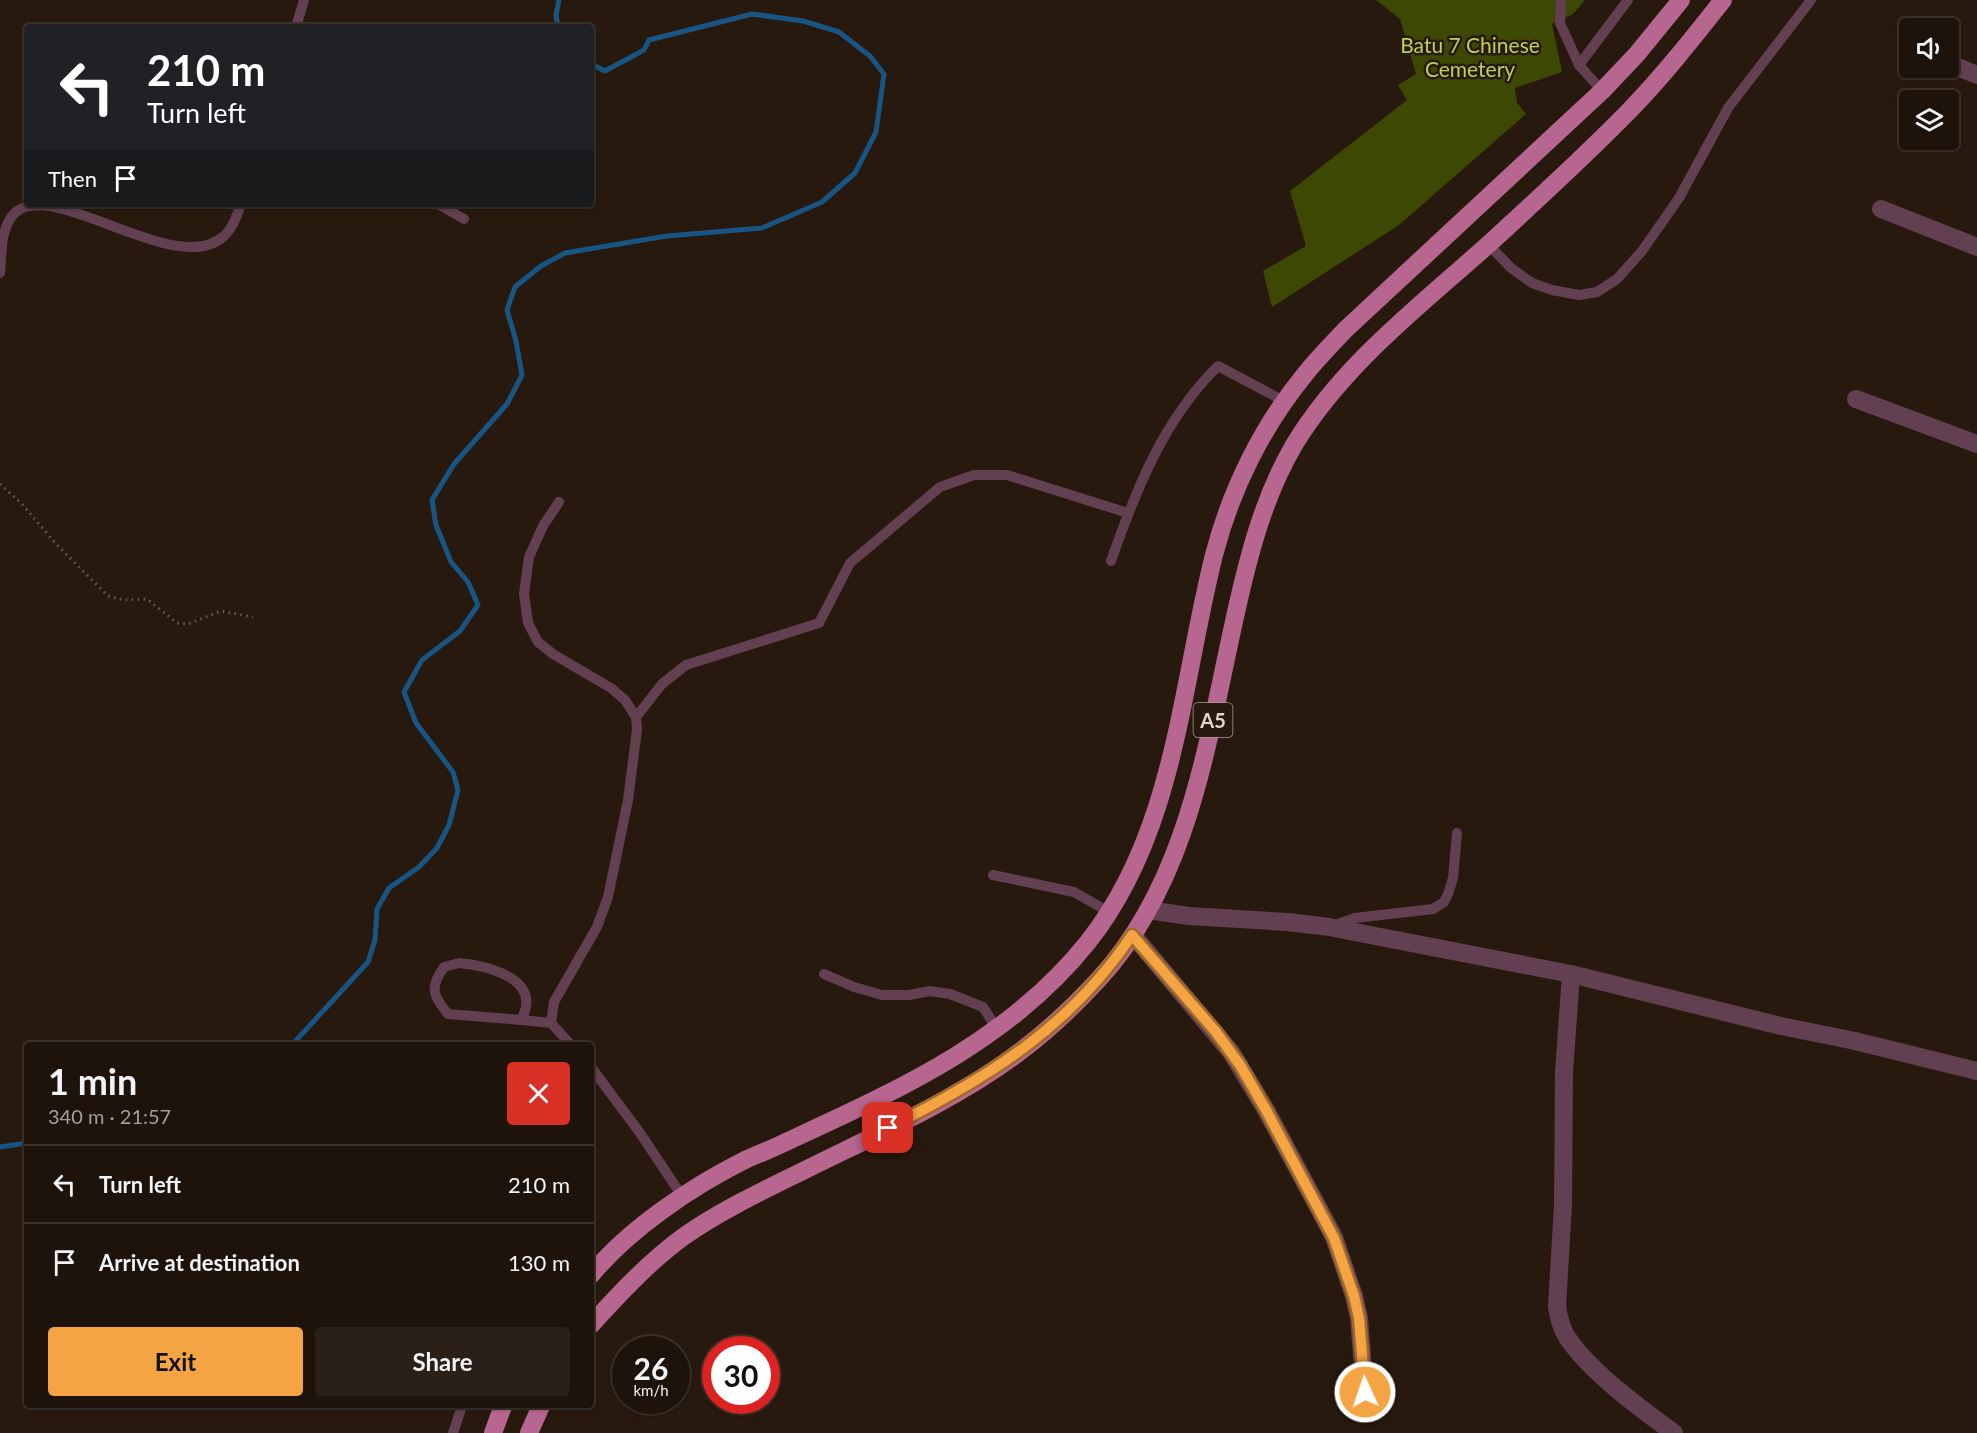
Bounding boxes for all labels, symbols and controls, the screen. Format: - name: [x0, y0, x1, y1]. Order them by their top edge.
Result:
- map controls: [1899, 18, 1959, 150]
- button: sound: [1899, 18, 1959, 78]
- park label: Batu 7 Chinese Cemetery: [1400, 32, 1540, 81]
- text: 210 m: [147, 45, 265, 95]
- icon: left: [48, 48, 126, 126]
- button: layers: [1899, 90, 1959, 150]
- text: Turn left: [147, 96, 246, 129]
- icon: arrive: [109, 162, 142, 195]
- text: Then: [48, 165, 97, 192]
- road number: A5: [1194, 703, 1232, 737]
- text: 1 min: [48, 1059, 137, 1103]
- button: close: [507, 1062, 570, 1125]
- pin: [862, 1102, 913, 1153]
- text: 340 m · 21:57: [48, 1104, 171, 1128]
- icon: arrive: [871, 1111, 904, 1144]
- icon: left: [48, 1168, 81, 1201]
- text: Turn left: [99, 1171, 181, 1198]
- text: 210 m: [508, 1171, 570, 1198]
- icon: arrive: [48, 1246, 81, 1279]
- text: Arrive at destination: [99, 1249, 300, 1276]
- text: 130 m: [508, 1249, 570, 1276]
- button: Exit: [48, 1327, 303, 1396]
- button: Share: [315, 1327, 570, 1396]
- speed limit sign: 30: [702, 1336, 780, 1414]
- text: 26: [634, 1350, 668, 1386]
- position arrow: [1333, 1360, 1397, 1424]
- text: km/h: [633, 1381, 669, 1399]

